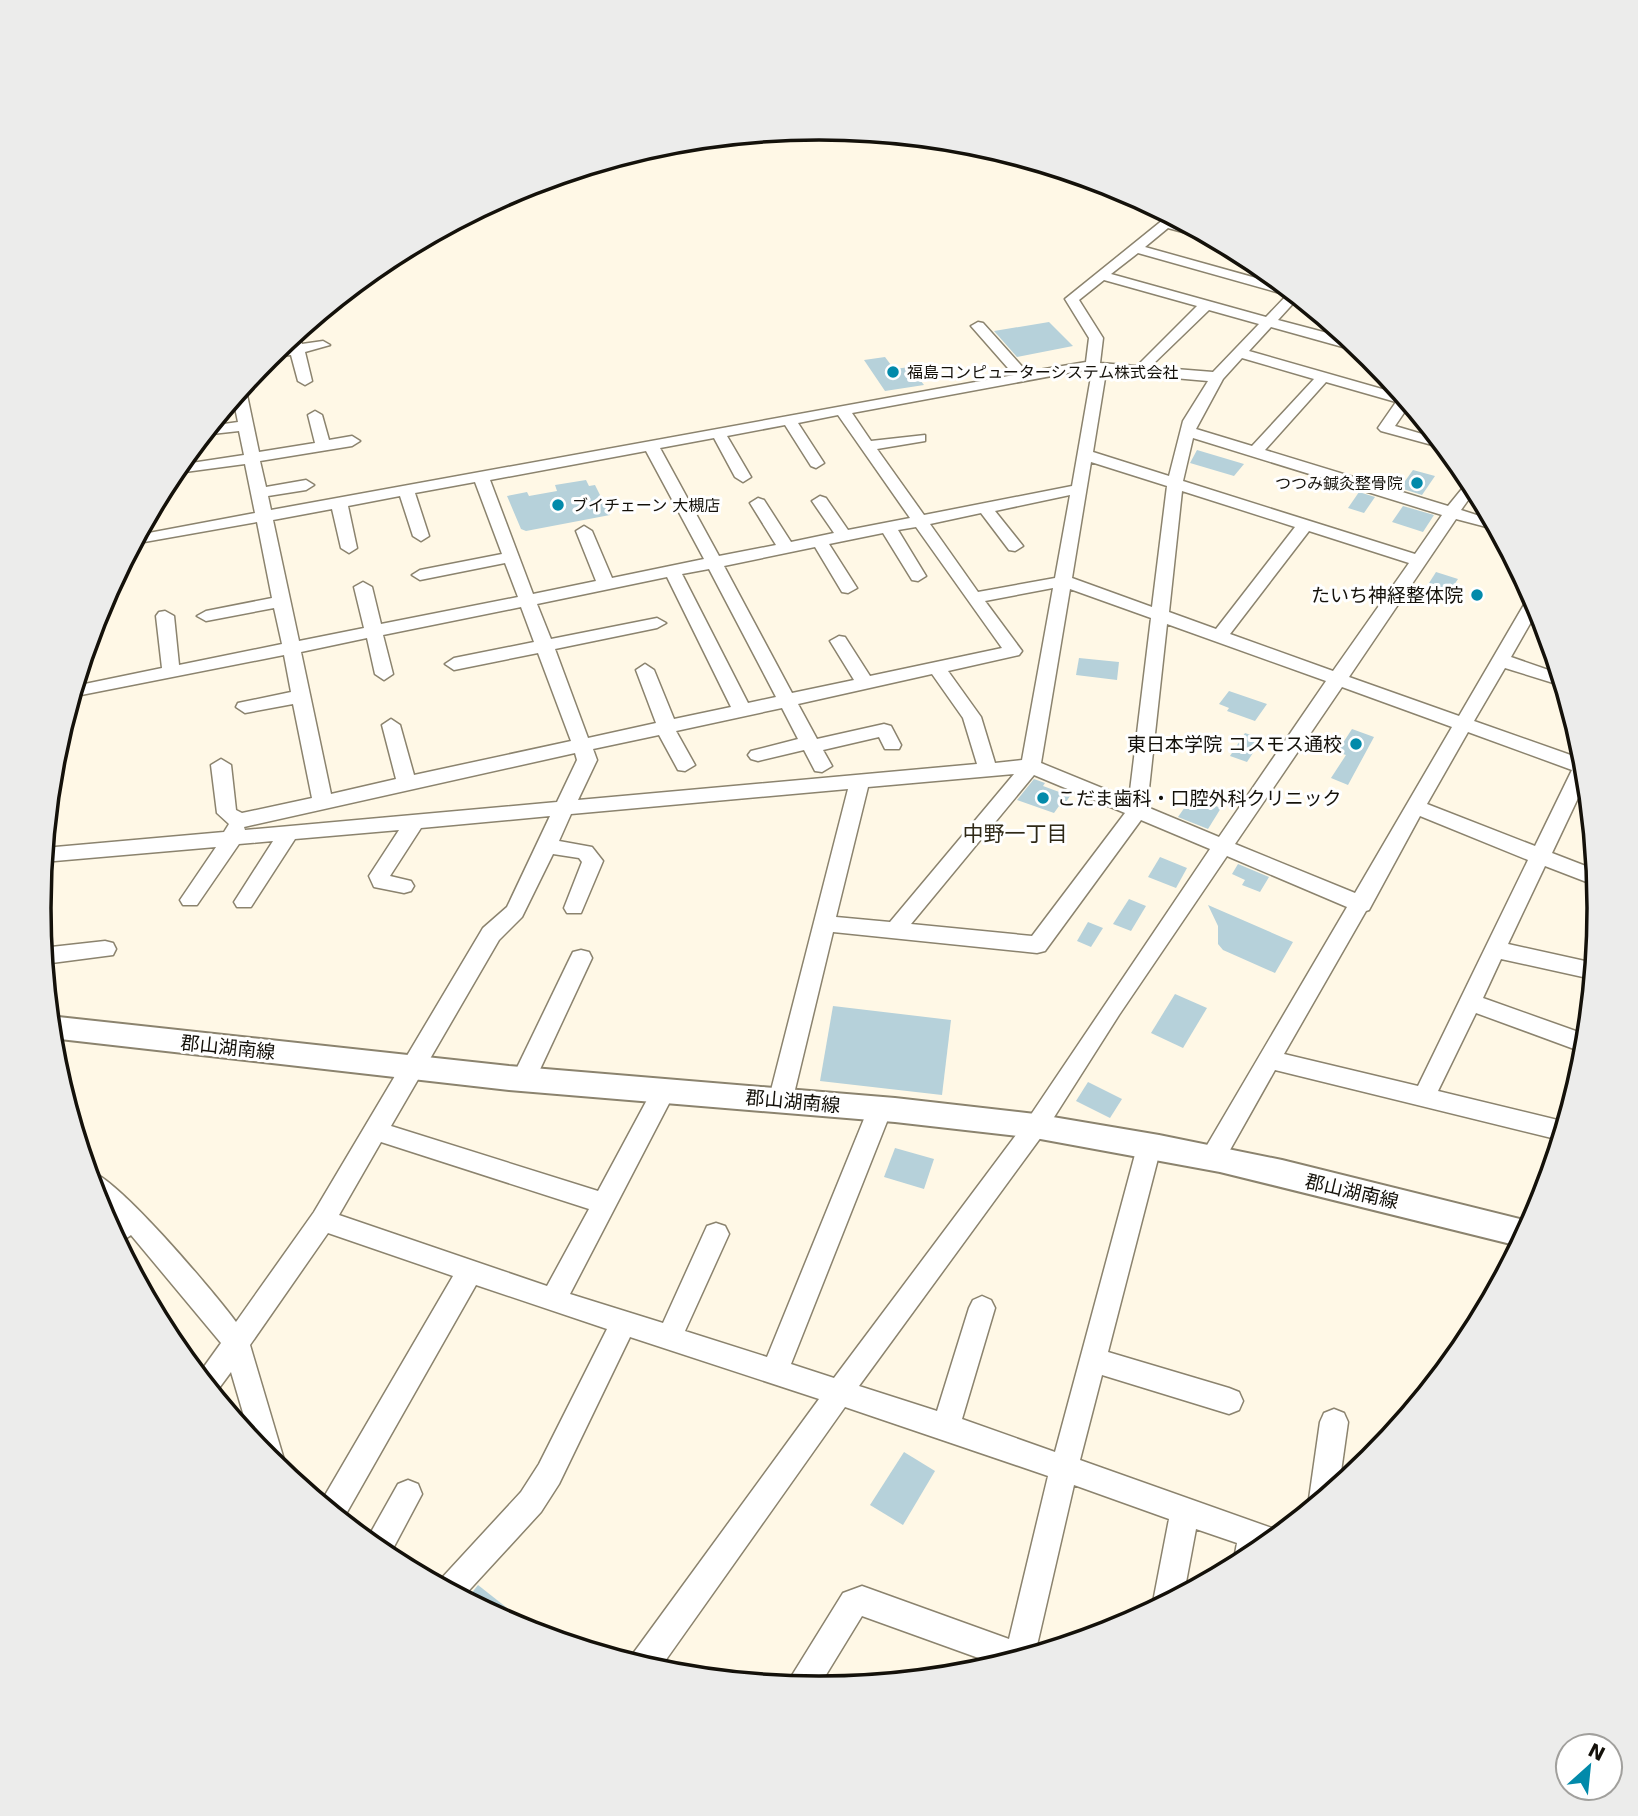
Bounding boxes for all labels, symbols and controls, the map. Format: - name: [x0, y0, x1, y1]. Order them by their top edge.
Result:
- place label: 福島コンピューターシステム株式会社: [907, 363, 1178, 382]
- marker: 福島コンピューターシステム株式会社: [885, 364, 901, 380]
- place label: つつみ鍼灸整骨院: [1275, 474, 1403, 493]
- marker: つつみ鍼灸整骨院: [1409, 475, 1425, 491]
- place label: ブイチェーン 大槻店: [572, 496, 720, 515]
- marker: ブイチェーン 大槻店: [550, 497, 566, 513]
- place label: たいち神経整体院: [1311, 584, 1463, 606]
- marker: たいち神経整体院: [1469, 587, 1485, 603]
- place label: 東日本学院 コスモス通校: [1127, 733, 1342, 755]
- marker: 東日本学院 コスモス通校: [1348, 736, 1364, 752]
- place label: こだま歯科・口腔外科クリニック: [1057, 787, 1342, 809]
- marker: こだま歯科・口腔外科クリニック: [1035, 790, 1051, 806]
- district label: 中野一丁目: [963, 822, 1068, 846]
- street label: 郡山湖南線: [180, 1031, 276, 1063]
- street label: 郡山湖南線: [745, 1086, 841, 1116]
- street label: 郡山湖南線: [1303, 1170, 1401, 1212]
- north arrow: [1554, 1732, 1624, 1802]
- text: N: [1585, 1738, 1609, 1765]

